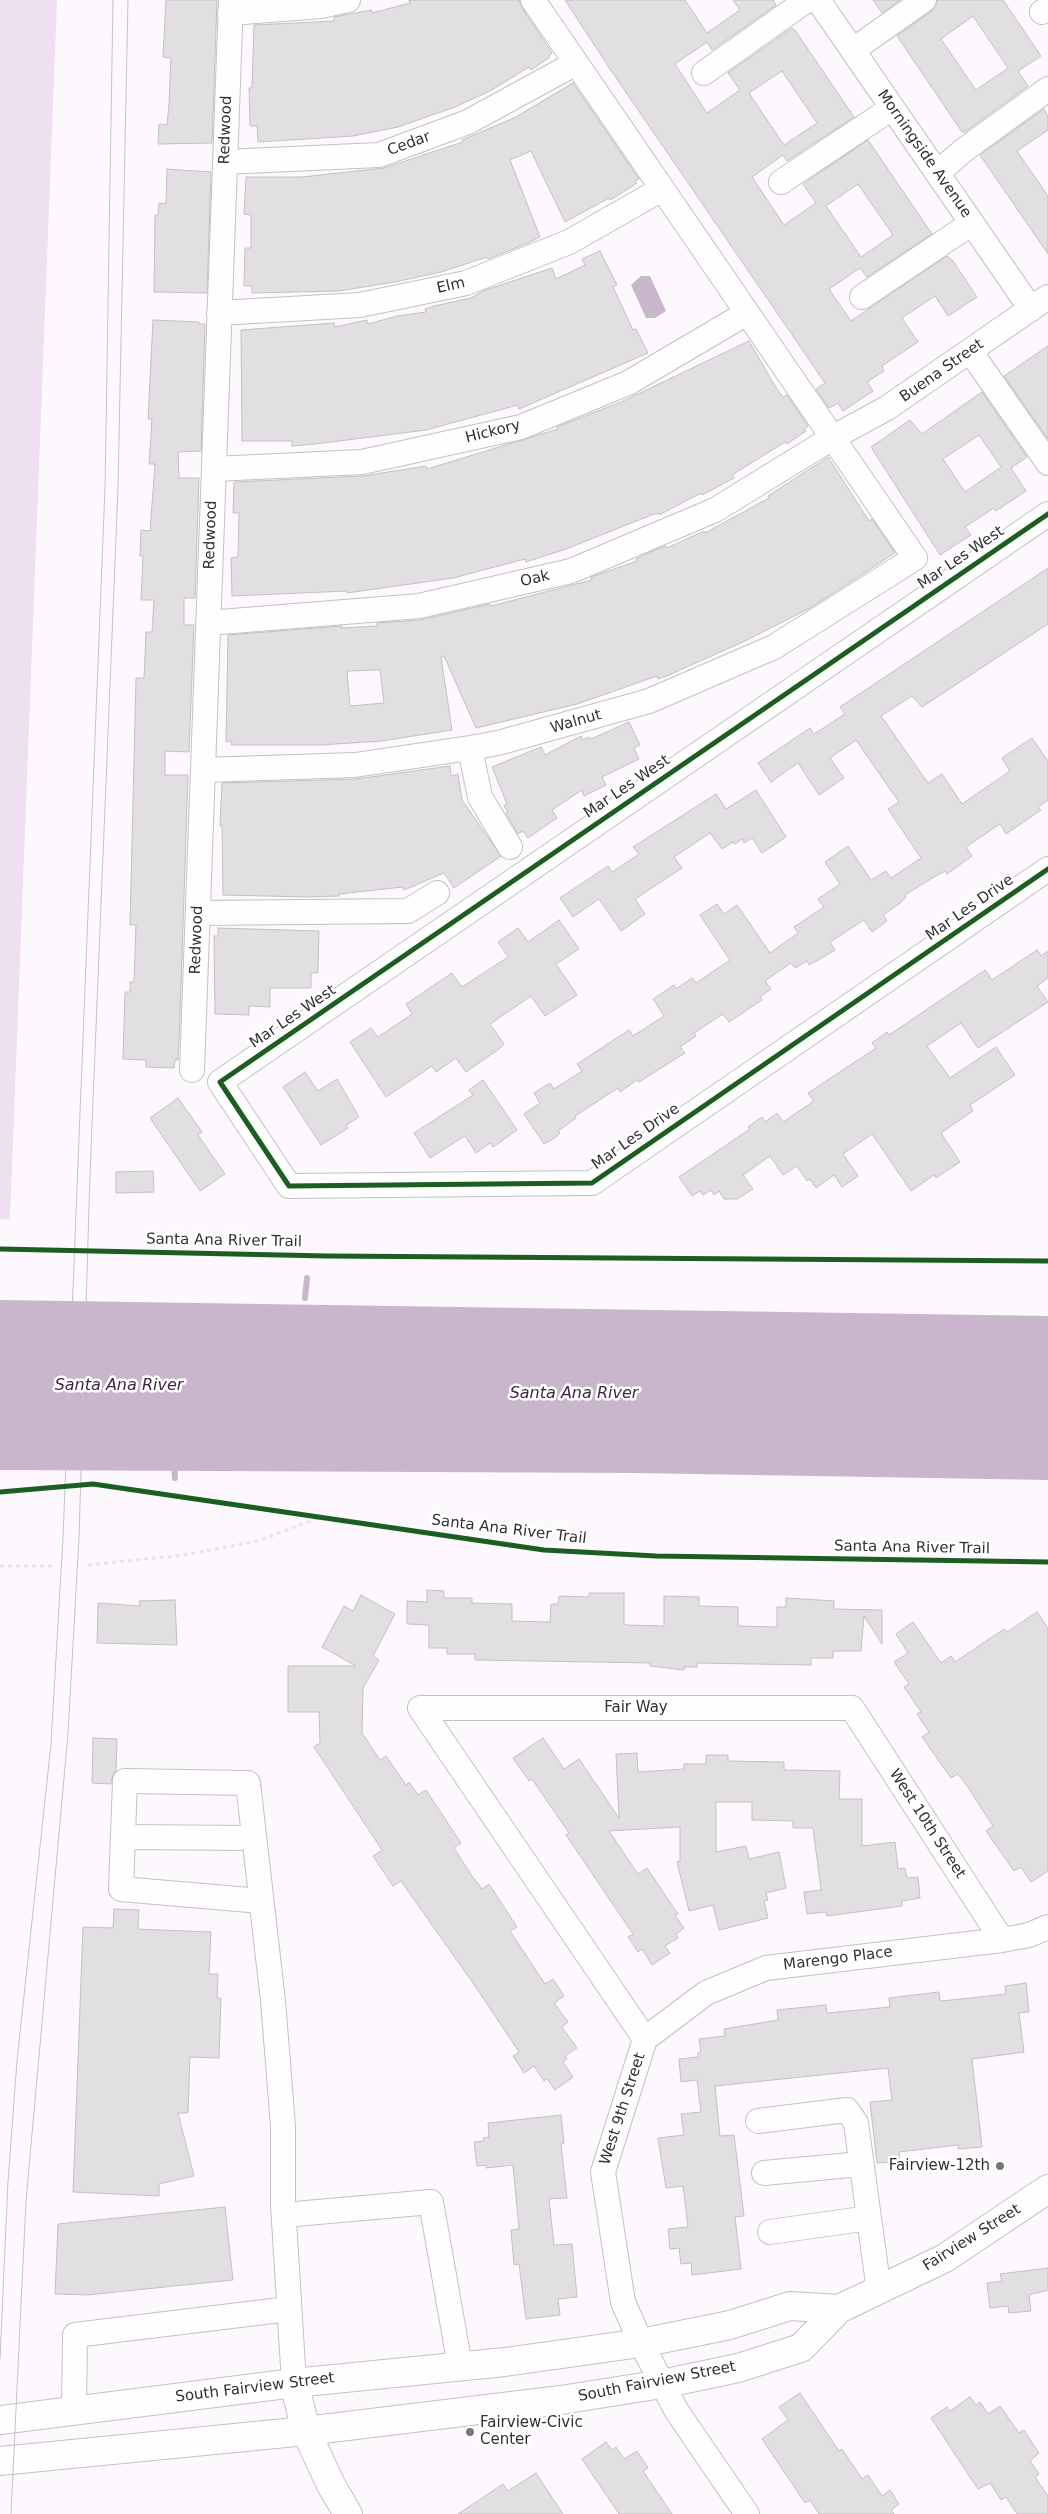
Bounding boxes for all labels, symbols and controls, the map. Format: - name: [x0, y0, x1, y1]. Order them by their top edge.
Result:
- street label: Morningside Avenue: [873, 87, 975, 221]
- street label: Redwood: [216, 95, 236, 165]
- street label: Cedar: [385, 128, 433, 160]
- street label: Elm: [435, 274, 467, 298]
- street label: Buena Street: [897, 336, 987, 406]
- street label: Hickory: [464, 416, 522, 448]
- street label: Redwood: [201, 500, 221, 570]
- street label: Mar Les West: [915, 523, 1007, 593]
- street label: Oak: [519, 567, 551, 591]
- street label: Walnut: [548, 706, 604, 738]
- street label: Mar Les West: [581, 752, 673, 822]
- street label: Mar Les Drive: [923, 871, 1017, 945]
- street label: Redwood: [187, 905, 207, 975]
- street label: Mar Les West: [247, 982, 339, 1052]
- street label: Mar Les Drive: [589, 1100, 683, 1174]
- street label: Santa Ana River Trail: [146, 1231, 302, 1251]
- water label: Santa Ana River: [55, 1376, 183, 1396]
- water label: Santa Ana River: [510, 1384, 638, 1404]
- street label: Santa Ana River Trail: [430, 1512, 588, 1548]
- street label: Santa Ana River Trail: [834, 1538, 990, 1558]
- street label: Fair Way: [604, 1699, 668, 1717]
- street label: West 10th Street: [885, 1766, 969, 1882]
- street label: Marengo Place: [782, 1943, 894, 1975]
- street label: West 9th Street: [596, 2051, 650, 2167]
- place label: Fairview-12th: [889, 2157, 990, 2175]
- marker: Fairview-12th: [994, 2160, 1006, 2172]
- street label: Fairview Street: [920, 2201, 1024, 2275]
- street label: South Fairview Street: [577, 2358, 737, 2406]
- street label: South Fairview Street: [174, 2369, 336, 2407]
- place label: Fairview-Civic Center: [480, 2414, 583, 2449]
- marker: Fairview-Civic Center: [464, 2426, 476, 2438]

